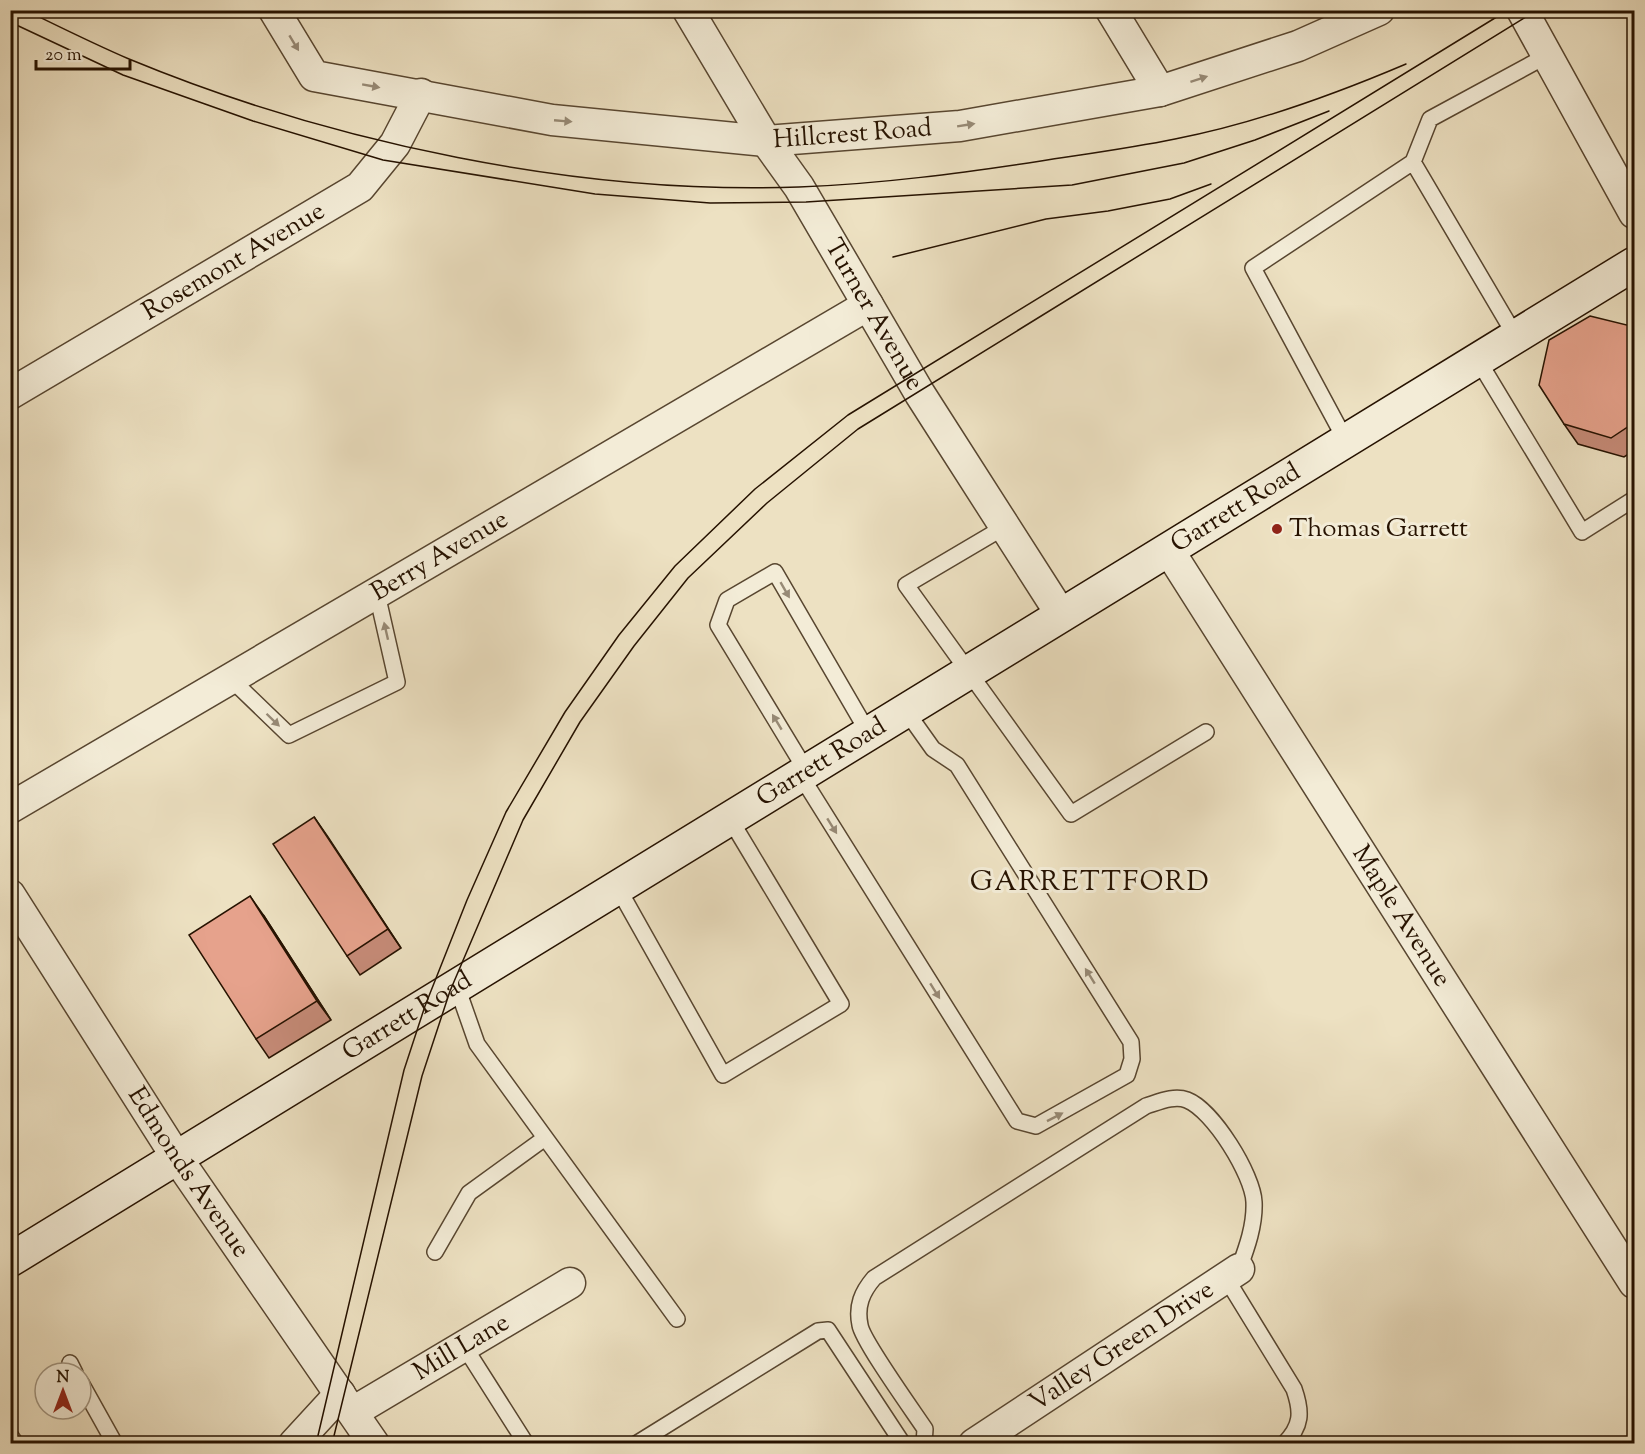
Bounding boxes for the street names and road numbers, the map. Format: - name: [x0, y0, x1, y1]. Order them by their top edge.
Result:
- street label: Hillcrest Road: [772, 110, 934, 159]
- street label: Rosemont Avenue: [136, 193, 332, 330]
- street label: Turner Avenue: [815, 232, 933, 398]
- street label: Garrett Road: [1164, 454, 1308, 562]
- street label: Berry Avenue: [364, 501, 515, 611]
- street label: Garrett Road: [750, 708, 894, 816]
- street label: Maple Avenue: [1342, 838, 1460, 994]
- street label: Garrett Road: [335, 962, 480, 1070]
- street label: Edmonds Avenue: [118, 1080, 259, 1265]
- street label: Valley Green Drive: [1022, 1272, 1222, 1421]
- street label: Mill Lane: [406, 1305, 516, 1391]

